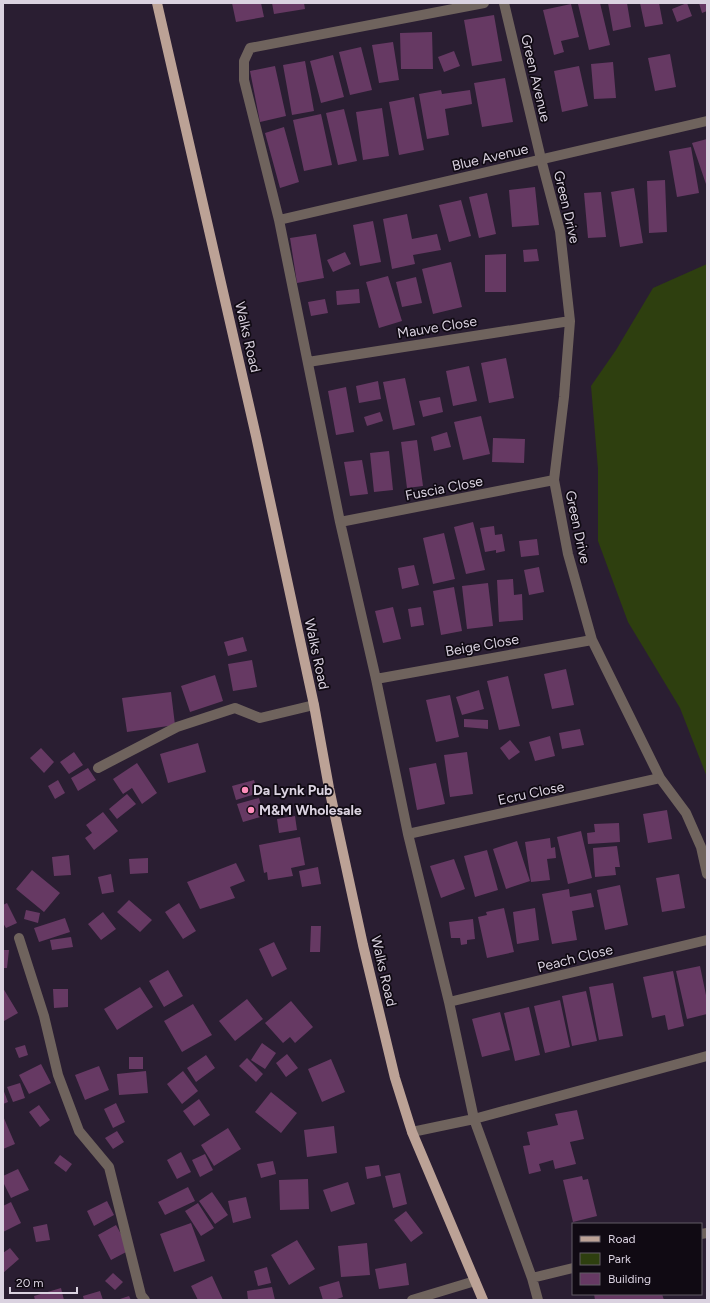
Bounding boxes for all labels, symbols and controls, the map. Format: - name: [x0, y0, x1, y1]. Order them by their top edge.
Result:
- street label: Green Avenue: [517, 33, 554, 124]
- street label: Blue Avenue: [450, 140, 530, 175]
- street label: Green Drive: [550, 169, 583, 246]
- street label: Walks Road: [231, 300, 264, 374]
- street label: Mauve Close: [396, 313, 478, 342]
- street label: Fuscia Close: [404, 473, 485, 504]
- street label: Green Drive: [561, 489, 594, 566]
- street label: Walks Road: [301, 617, 332, 691]
- street label: Beige Close: [444, 631, 520, 660]
- street label: Ecru Close: [496, 778, 566, 809]
- place label: Da Lynk Pub: [253, 782, 332, 799]
- marker: Da Lynk Pub: [240, 785, 250, 795]
- place label: M&M Wholesale: [259, 802, 362, 819]
- marker: M&M Wholesale: [246, 805, 256, 815]
- street label: Walks Road: [367, 934, 400, 1008]
- street label: Peach Close: [536, 941, 615, 976]
- legend: [572, 1223, 702, 1295]
- text: Road: [608, 1232, 636, 1246]
- text: Park: [608, 1252, 631, 1266]
- scale bar: [10, 1269, 77, 1295]
- text: Building: [608, 1272, 651, 1286]
- text: 20 m: [16, 1276, 44, 1290]

